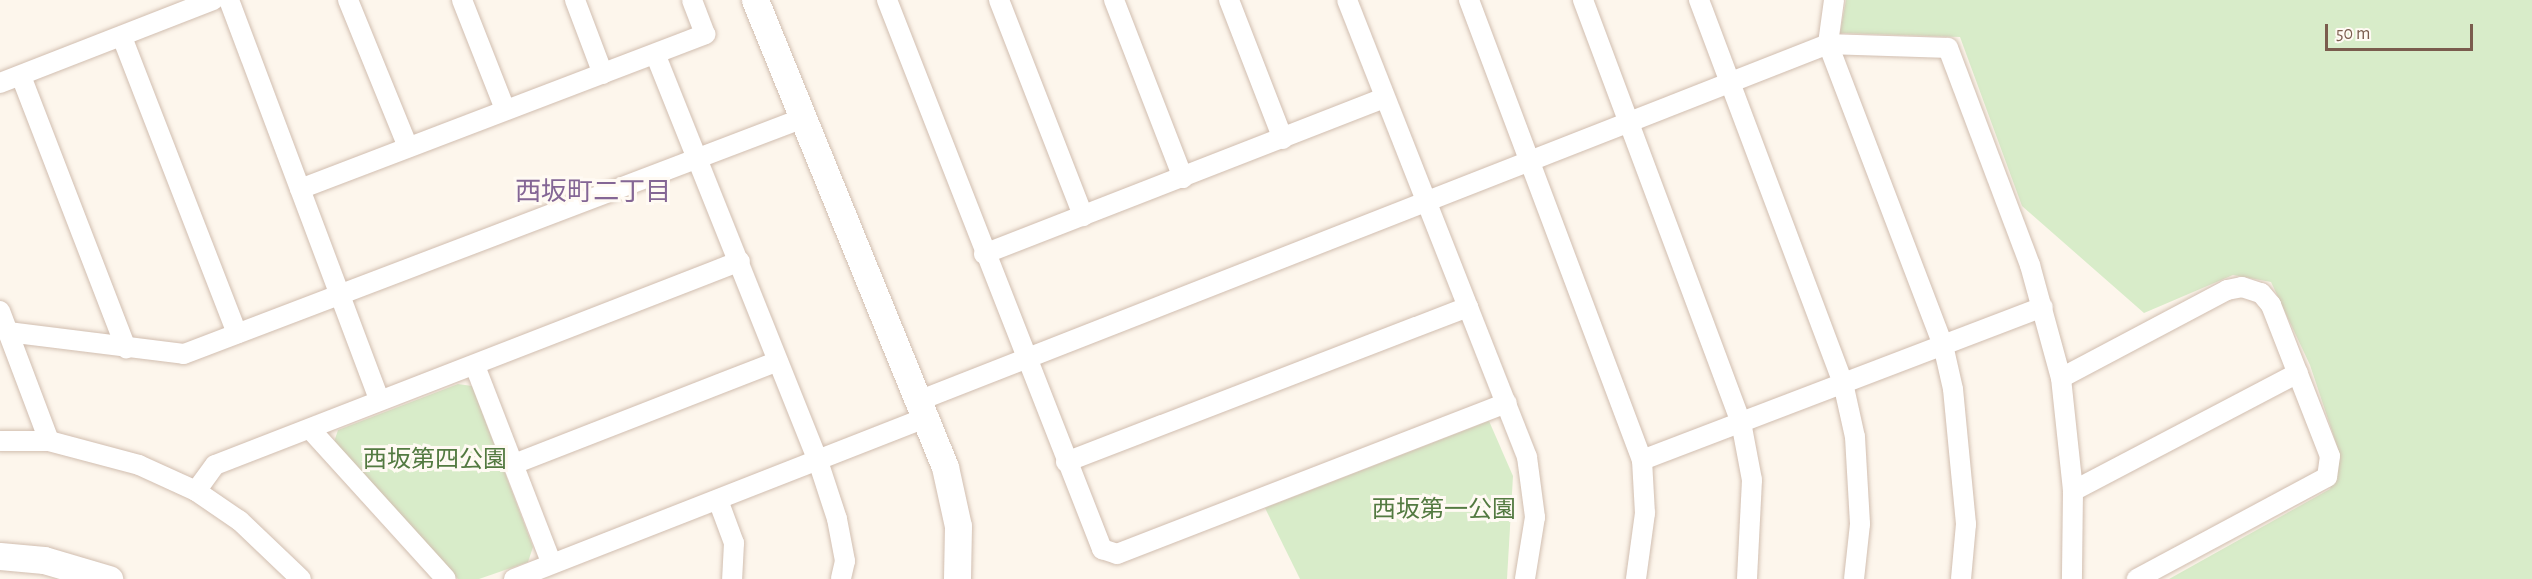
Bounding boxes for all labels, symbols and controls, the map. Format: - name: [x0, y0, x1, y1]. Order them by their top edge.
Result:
- scale bar: [2328, 12, 2476, 50]
- text: 50 m: [2336, 25, 2370, 43]
- district label: 西坂町二丁目: [515, 177, 671, 209]
- park label: 西坂第四公園: [363, 447, 507, 475]
- park label: 西坂第一公園: [1372, 497, 1516, 525]

